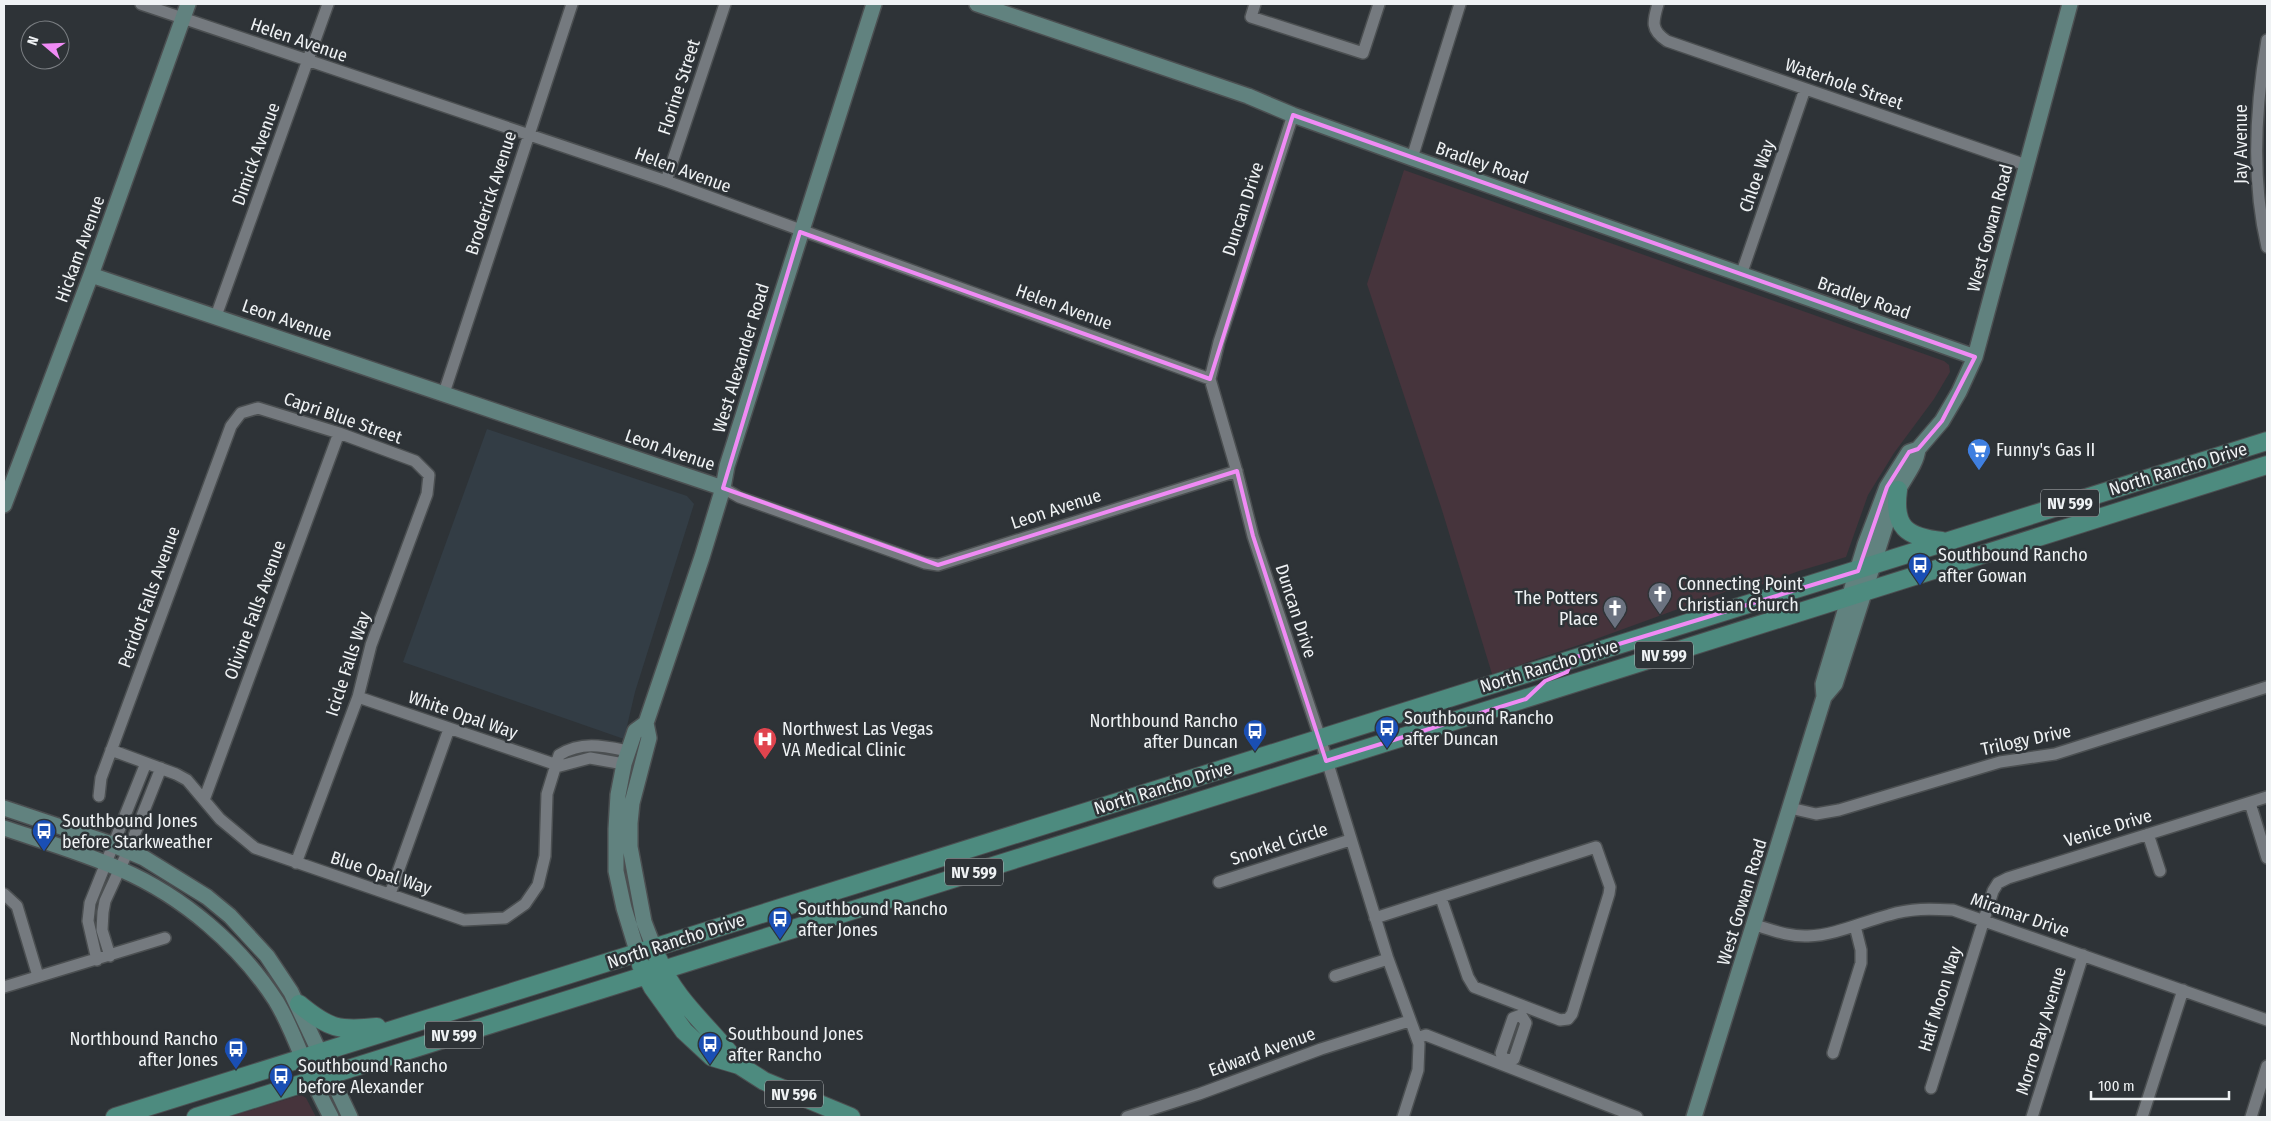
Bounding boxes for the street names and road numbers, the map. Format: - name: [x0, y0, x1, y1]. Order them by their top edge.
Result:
- street label: Helen Avenue: [248, 13, 351, 67]
- street label: Florine Street: [653, 36, 705, 138]
- street label: Waterhole Street: [1782, 53, 1906, 115]
- street label: Dimick Avenue: [227, 100, 285, 208]
- street label: Jay Avenue: [2230, 104, 2252, 184]
- street label: Broderick Avenue: [461, 128, 521, 258]
- street label: Bradley Road: [1433, 137, 1531, 189]
- street label: Chloe Way: [1734, 137, 1780, 215]
- street label: Helen Avenue: [632, 142, 734, 198]
- street label: Duncan Drive: [1217, 159, 1269, 259]
- street label: West Gowan Road: [1962, 162, 2018, 294]
- street label: Hickam Avenue: [50, 192, 110, 306]
- street label: Bradley Road: [1815, 272, 1913, 324]
- street label: Helen Avenue: [1013, 279, 1115, 335]
- street label: West Alexander Road: [708, 281, 774, 435]
- street label: Leon Avenue: [239, 294, 335, 346]
- street label: Capri Blue Street: [281, 387, 405, 449]
- street label: Leon Avenue: [622, 424, 718, 476]
- street label: North Rancho Drive: [2106, 438, 2250, 500]
- street label: Leon Avenue: [1008, 484, 1104, 534]
- road number: NV 599: [2041, 489, 2099, 516]
- street label: Peridot Falls Avenue: [113, 523, 185, 671]
- street label: Olivine Falls Avenue: [220, 537, 290, 683]
- street label: Duncan Drive: [1270, 561, 1322, 661]
- street label: Icicle Falls Way: [321, 609, 375, 719]
- street label: North Rancho Drive: [1477, 635, 1621, 697]
- road number: NV 599: [1635, 642, 1693, 668]
- street label: White Opal Way: [405, 686, 521, 744]
- street label: Trilogy Drive: [1979, 720, 2073, 760]
- street label: North Rancho Drive: [1091, 757, 1235, 819]
- street label: Venice Drive: [2062, 804, 2154, 852]
- street label: Snorkel Circle: [1228, 818, 1331, 870]
- street label: West Gowan Road: [1712, 836, 1772, 968]
- street label: Blue Opal Way: [328, 846, 434, 900]
- road number: NV 599: [945, 859, 1003, 886]
- street label: Miramar Drive: [1968, 888, 2072, 942]
- street label: North Rancho Drive: [604, 908, 748, 974]
- street label: Half Moon Way: [1914, 944, 1966, 1054]
- street label: Morro Bay Avenue: [2011, 964, 2071, 1098]
- road number: NV 599: [425, 1022, 483, 1048]
- street label: Edward Avenue: [1206, 1023, 1318, 1081]
- road number: NV 596: [765, 1080, 823, 1108]

